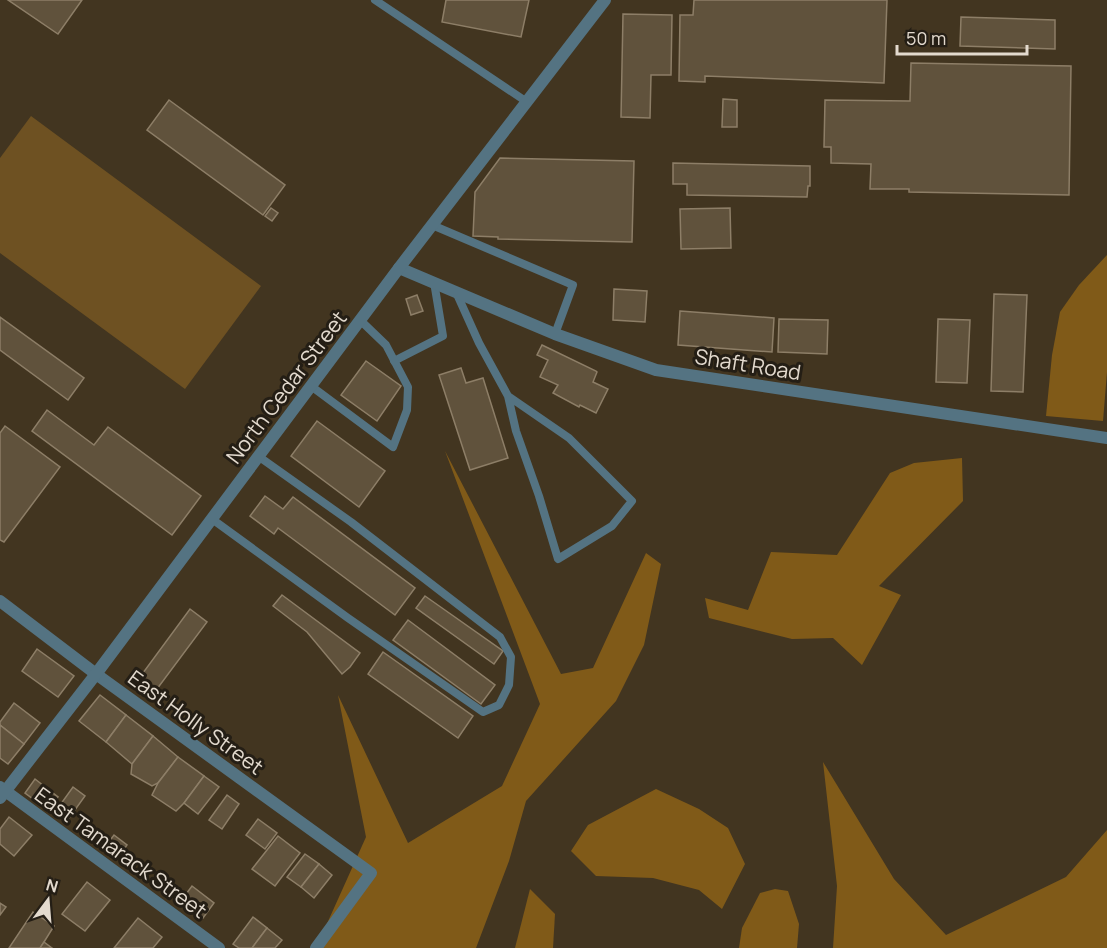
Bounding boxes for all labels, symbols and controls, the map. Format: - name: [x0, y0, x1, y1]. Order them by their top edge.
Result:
- scale bar: [897, 18, 1028, 56]
- text: 50 m: [906, 26, 946, 50]
- street label: North Cedar Street: [219, 305, 353, 469]
- street label: Shaft Road: [693, 342, 803, 386]
- street label: East Holly Street: [123, 663, 269, 781]
- street label: East Tamarack Street: [29, 780, 213, 924]
- north arrow: [18, 870, 78, 930]
- text: N: [44, 873, 61, 898]

